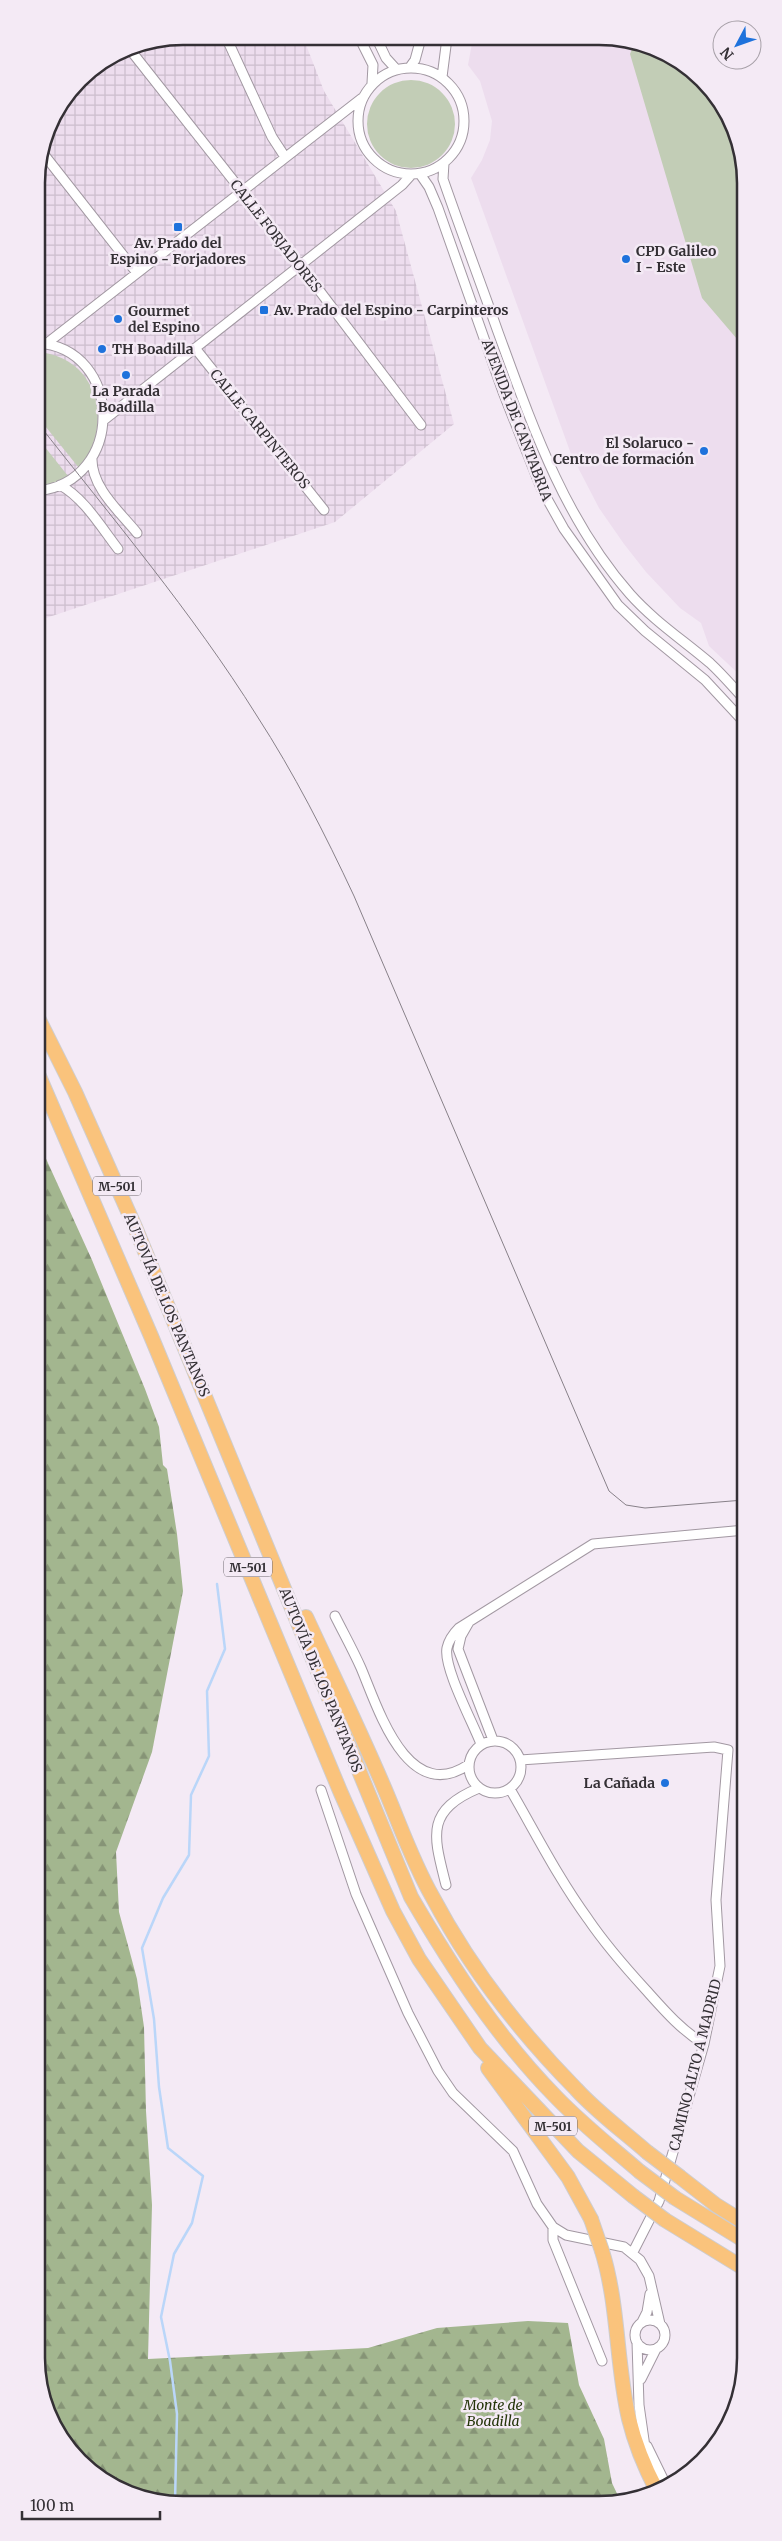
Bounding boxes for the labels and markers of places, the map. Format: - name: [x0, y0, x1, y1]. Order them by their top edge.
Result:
- marker: Av. Prado del Espino - Forjadores: [172, 221, 184, 233]
- place label: Av. Prado del Espino - Forjadores: [110, 234, 246, 268]
- place label: CPD Galileo I - Este: [636, 242, 716, 276]
- marker: CPD Galileo I - Este: [620, 253, 632, 265]
- place label: Av. Prado del Espino - Carpinteros: [273, 301, 509, 319]
- place label: Gourmet del Espino: [128, 302, 200, 336]
- marker: Av. Prado del Espino - Carpinteros: [258, 304, 270, 316]
- marker: Gourmet del Espino: [112, 313, 124, 325]
- place label: TH Boadilla: [112, 340, 194, 358]
- marker: TH Boadilla: [96, 343, 108, 355]
- marker: La Parada Boadilla: [120, 369, 132, 381]
- place label: La Parada Boadilla: [92, 382, 160, 416]
- place label: El Solaruco - Centro de formación: [553, 434, 694, 468]
- marker: El Solaruco - Centro de formación: [698, 445, 710, 457]
- place label: La Cañada: [584, 1774, 655, 1792]
- marker: La Cañada: [659, 1777, 671, 1789]

